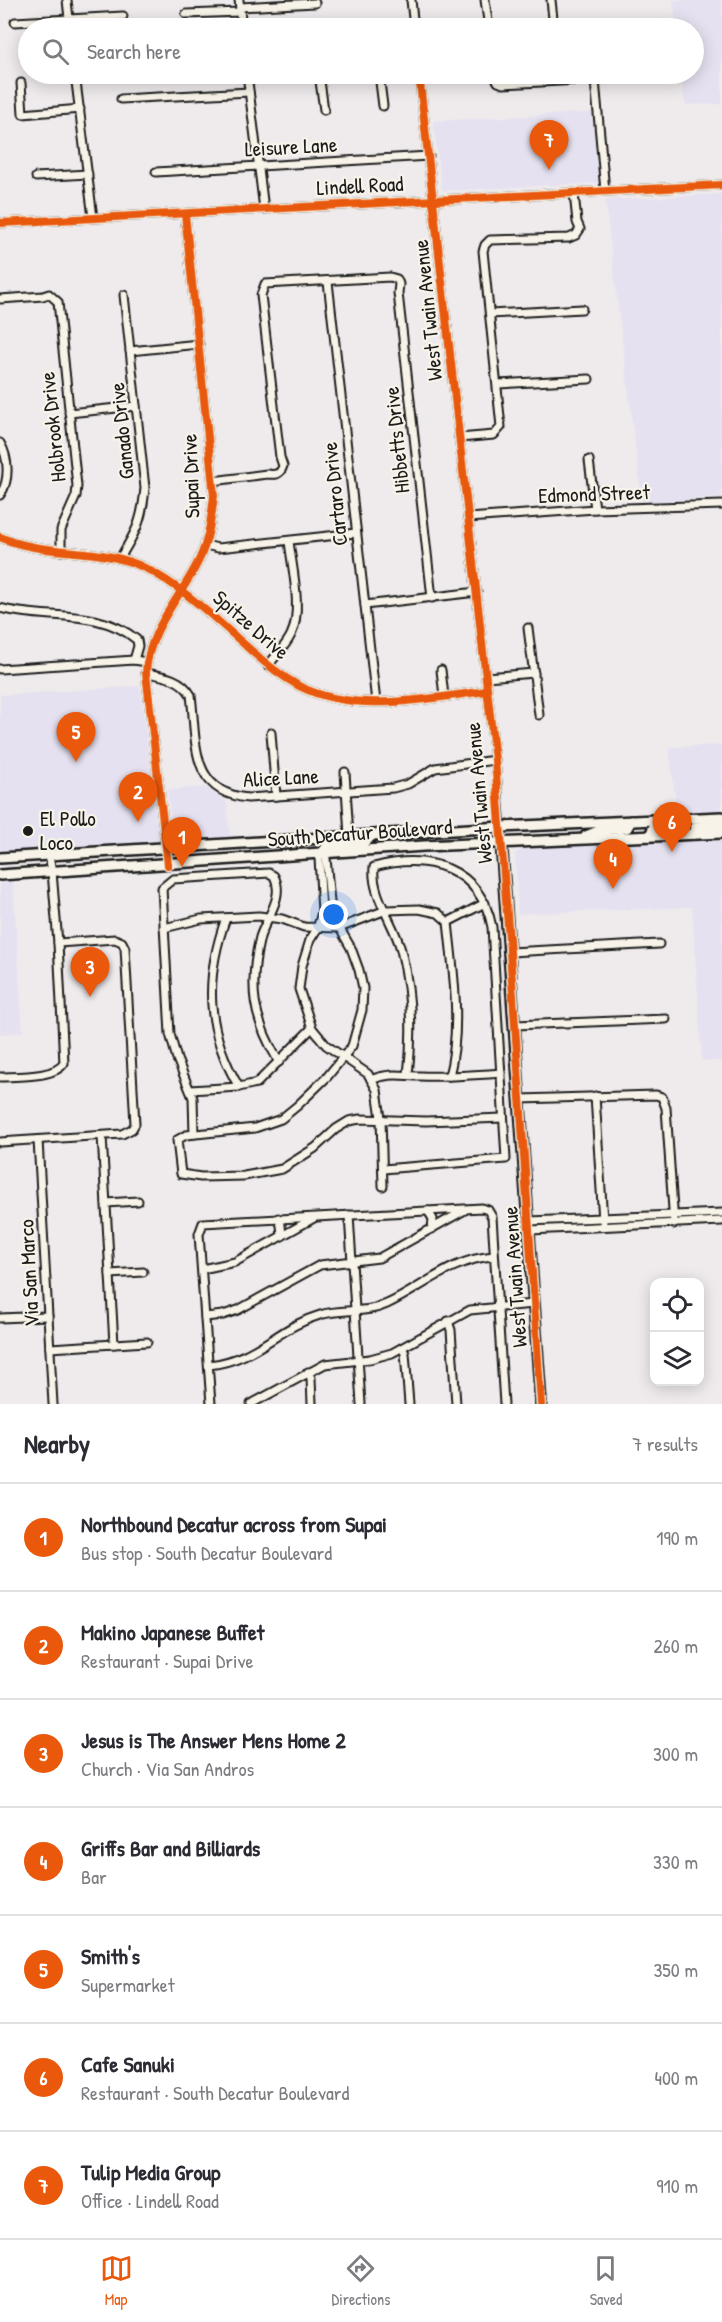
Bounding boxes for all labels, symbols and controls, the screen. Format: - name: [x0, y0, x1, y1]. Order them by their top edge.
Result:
- search box: [18, 18, 704, 84]
- icon: search: [39, 35, 72, 68]
- text: Search here: [87, 36, 181, 66]
- pin: 7: [530, 120, 568, 170]
- street label: Leisure Lane: [244, 130, 338, 163]
- street label: Lindell Road: [316, 169, 404, 202]
- street label: West Twain Avenue: [406, 238, 449, 382]
- street label: Holbrook Drive: [32, 371, 73, 484]
- street label: Ganado Drive: [102, 381, 141, 481]
- street label: Hibbetts Drive: [376, 385, 417, 495]
- street label: Supai Drive: [175, 433, 206, 519]
- street label: Cartaro Drive: [315, 441, 354, 547]
- street label: Edmond Street: [538, 477, 651, 510]
- street label: Spitze Drive: [207, 583, 296, 666]
- pin: 5: [56, 712, 96, 762]
- street label: West Twain Avenue: [458, 721, 499, 865]
- street label: Alice Lane: [242, 761, 320, 794]
- pin: 2: [118, 772, 158, 822]
- pin: 6: [652, 802, 692, 852]
- place label: El Pollo Loco: [40, 804, 96, 857]
- street label: South Decatur Boulevard: [267, 812, 453, 853]
- pin: 1: [162, 818, 201, 867]
- marker: El Pollo Loco: [21, 824, 35, 838]
- pin: 4: [594, 840, 632, 889]
- your location: [319, 900, 348, 929]
- pin: 3: [70, 948, 110, 997]
- street label: West Twain Avenue: [495, 1205, 534, 1349]
- street label: Via San Marco: [11, 1219, 46, 1327]
- map controls: [650, 1278, 704, 1386]
- button: locate: [650, 1278, 704, 1332]
- button: layers: [650, 1332, 704, 1386]
- text: Nearby: [24, 1426, 90, 1461]
- text: 7 results: [632, 1430, 698, 1457]
- text: Northbound Decatur across from Supai: [81, 1509, 387, 1539]
- text: 1: [40, 1524, 47, 1551]
- text: 190 m: [656, 1524, 698, 1551]
- text: Bus stop · South Decatur Boulevard: [81, 1539, 332, 1566]
- text: Makino Japanese Buffet: [81, 1617, 264, 1647]
- text: 2: [39, 1632, 48, 1659]
- text: 260 m: [654, 1632, 698, 1659]
- text: Restaurant · Supai Drive: [81, 1647, 253, 1674]
- text: Jesus is The Answer Mens Home 2: [81, 1725, 346, 1755]
- text: 3: [39, 1740, 48, 1767]
- text: 300 m: [653, 1740, 698, 1767]
- text: Church · Via San Andros: [81, 1755, 254, 1782]
- text: Griffs Bar and Billiards: [81, 1833, 260, 1863]
- text: 4: [40, 1848, 47, 1875]
- text: 330 m: [653, 1848, 698, 1875]
- text: Bar: [81, 1863, 107, 1890]
- text: Smith's: [81, 1941, 140, 1971]
- text: 5: [39, 1956, 48, 1983]
- text: 350 m: [653, 1956, 698, 1983]
- text: Supermarket: [81, 1971, 175, 1998]
- text: Cafe Sanuki: [81, 2049, 175, 2079]
- text: 6: [40, 2064, 47, 2091]
- text: 400 m: [654, 2064, 698, 2091]
- text: Restaurant · South Decatur Boulevard: [81, 2079, 349, 2106]
- text: Tulip Media Group: [81, 2157, 221, 2187]
- text: 7: [39, 2172, 48, 2199]
- text: 910 m: [656, 2172, 698, 2199]
- text: Office · Lindell Road: [81, 2187, 219, 2214]
- tab: Map: [100, 2252, 133, 2310]
- tab: Directions: [332, 2252, 390, 2310]
- tab: Saved: [589, 2252, 622, 2310]

